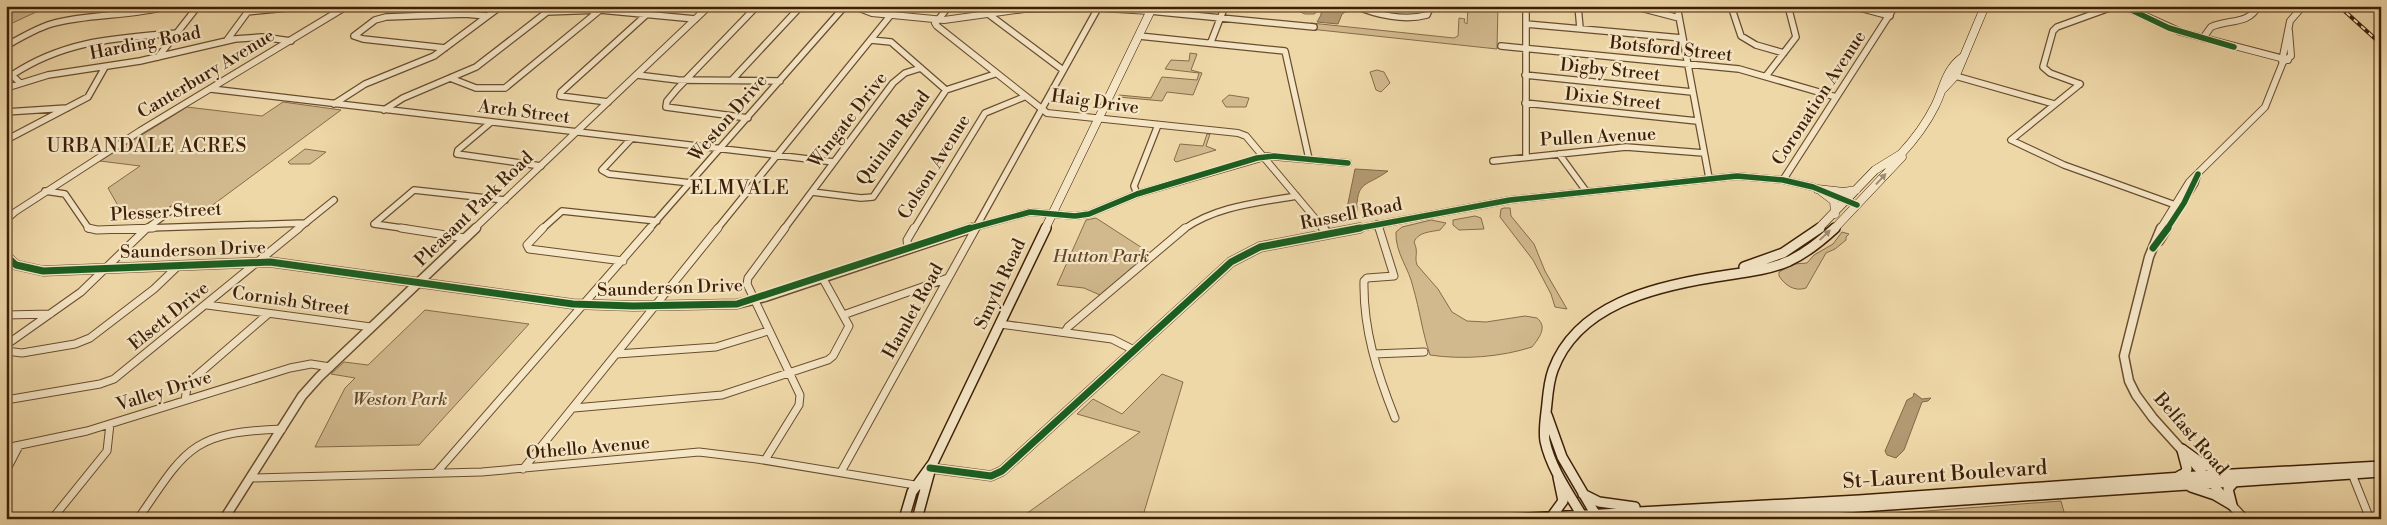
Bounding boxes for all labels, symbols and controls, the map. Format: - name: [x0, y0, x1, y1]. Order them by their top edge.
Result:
- street label: Harding Road: [87, 21, 203, 65]
- street label: Canterbury Avenue: [133, 24, 279, 124]
- street label: Coronation Avenue: [1767, 26, 1871, 170]
- street label: Botsford Street: [1607, 31, 1734, 67]
- street label: Digby Street: [1559, 53, 1662, 87]
- street label: Wingate Drive: [803, 67, 893, 173]
- street label: Weston Drive: [683, 69, 772, 167]
- street label: Dixie Street: [1564, 83, 1663, 116]
- street label: Haig Drive: [1050, 84, 1140, 120]
- street label: Quinlan Road: [851, 85, 936, 190]
- street label: Arch Street: [476, 95, 572, 129]
- street label: Colson Avenue: [893, 110, 975, 224]
- street label: Pullen Avenue: [1539, 122, 1657, 152]
- district label: URBANDALE ACRES: [47, 134, 247, 158]
- street label: Pleasant Park Road: [410, 146, 539, 272]
- one-way arrow: [1875, 174, 1887, 186]
- district label: ELMVALE: [690, 176, 790, 200]
- street label: Russell Road: [1298, 193, 1405, 235]
- street label: Plesser Street: [109, 198, 223, 226]
- one-way arrow: [1819, 229, 1831, 241]
- street label: Smyth Road: [969, 234, 1031, 333]
- street label: Saunderson Drive: [120, 236, 266, 264]
- park label: Hutton Park: [1052, 245, 1149, 268]
- street label: Hamlet Road: [877, 259, 949, 363]
- street label: Saunderson Drive: [597, 274, 743, 302]
- street label: Elsett Drive: [124, 277, 214, 355]
- street label: Cornish Street: [231, 281, 352, 321]
- street label: Valley Drive: [113, 366, 214, 417]
- street label: Belfast Road: [2148, 387, 2234, 481]
- park label: Weston Park: [352, 388, 448, 411]
- street label: Othello Avenue: [525, 431, 651, 465]
- street label: St-Laurent Boulevard: [1842, 455, 2048, 495]

